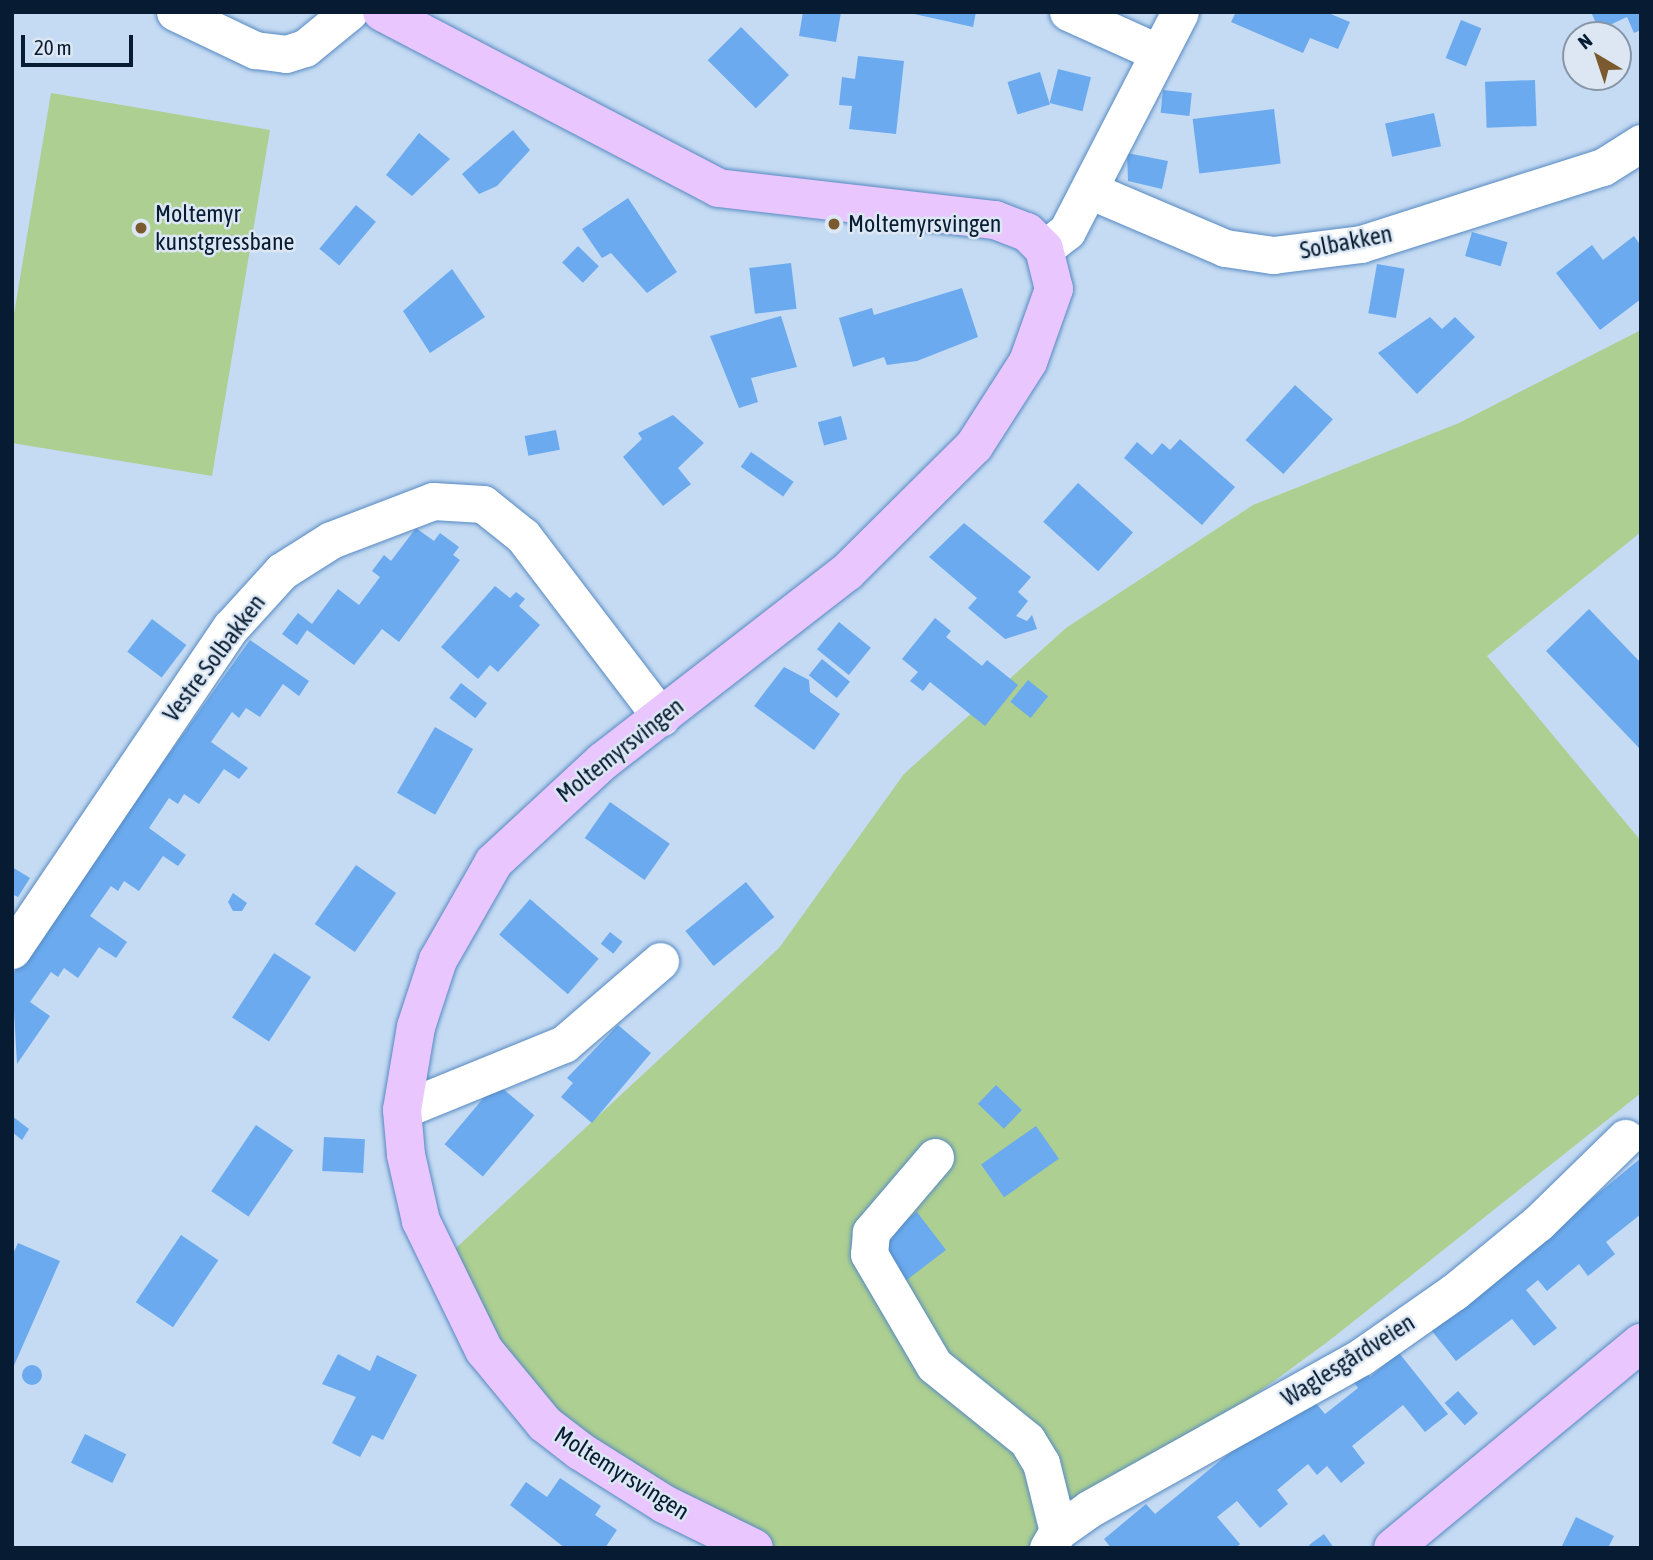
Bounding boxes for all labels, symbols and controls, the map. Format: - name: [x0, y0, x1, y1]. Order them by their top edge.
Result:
- scale bar: [24, 21, 136, 65]
- north arrow: [1562, 21, 1632, 91]
- text: N: [1574, 29, 1596, 53]
- text: 20 m: [34, 35, 72, 59]
- place label: Moltemyr kunstgressbane: [155, 200, 294, 256]
- place label: Moltemyrsvingen: [848, 210, 1001, 238]
- marker: Moltemyrsvingen: [826, 216, 842, 232]
- street label: Solbakken: [1297, 219, 1395, 265]
- marker: Moltemyr kunstgressbane: [133, 220, 149, 236]
- street label: Vestre Solbakken: [157, 589, 271, 727]
- street label: Moltemyrsvingen: [551, 691, 689, 809]
- street label: Waglesgårdveien: [1276, 1308, 1420, 1412]
- street label: Moltemyrsvingen: [549, 1420, 695, 1526]

